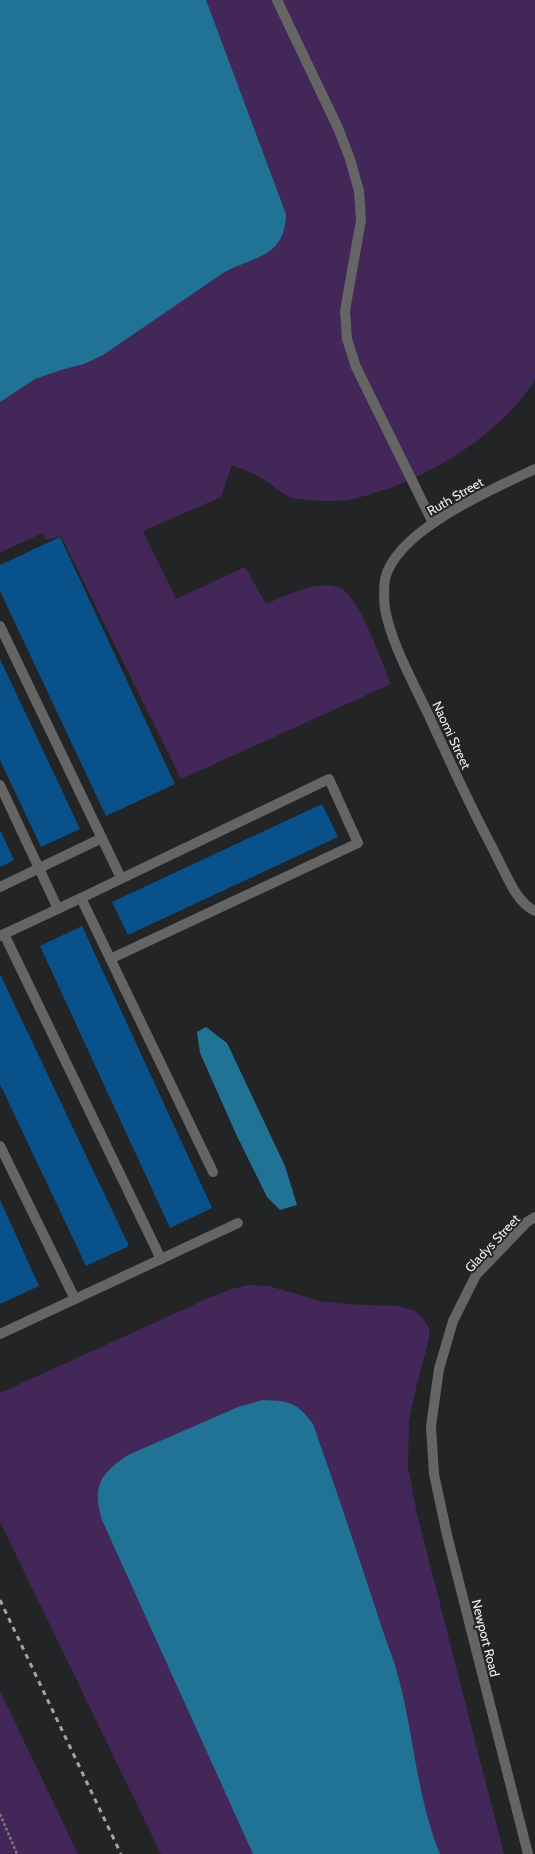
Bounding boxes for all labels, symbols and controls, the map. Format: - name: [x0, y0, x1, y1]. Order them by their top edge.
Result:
- street label: Ruth Street: [424, 473, 486, 518]
- street label: Naomi Street: [429, 699, 475, 772]
- street label: Gladys Street: [461, 1210, 523, 1275]
- street label: Newport Road: [469, 1598, 503, 1678]

